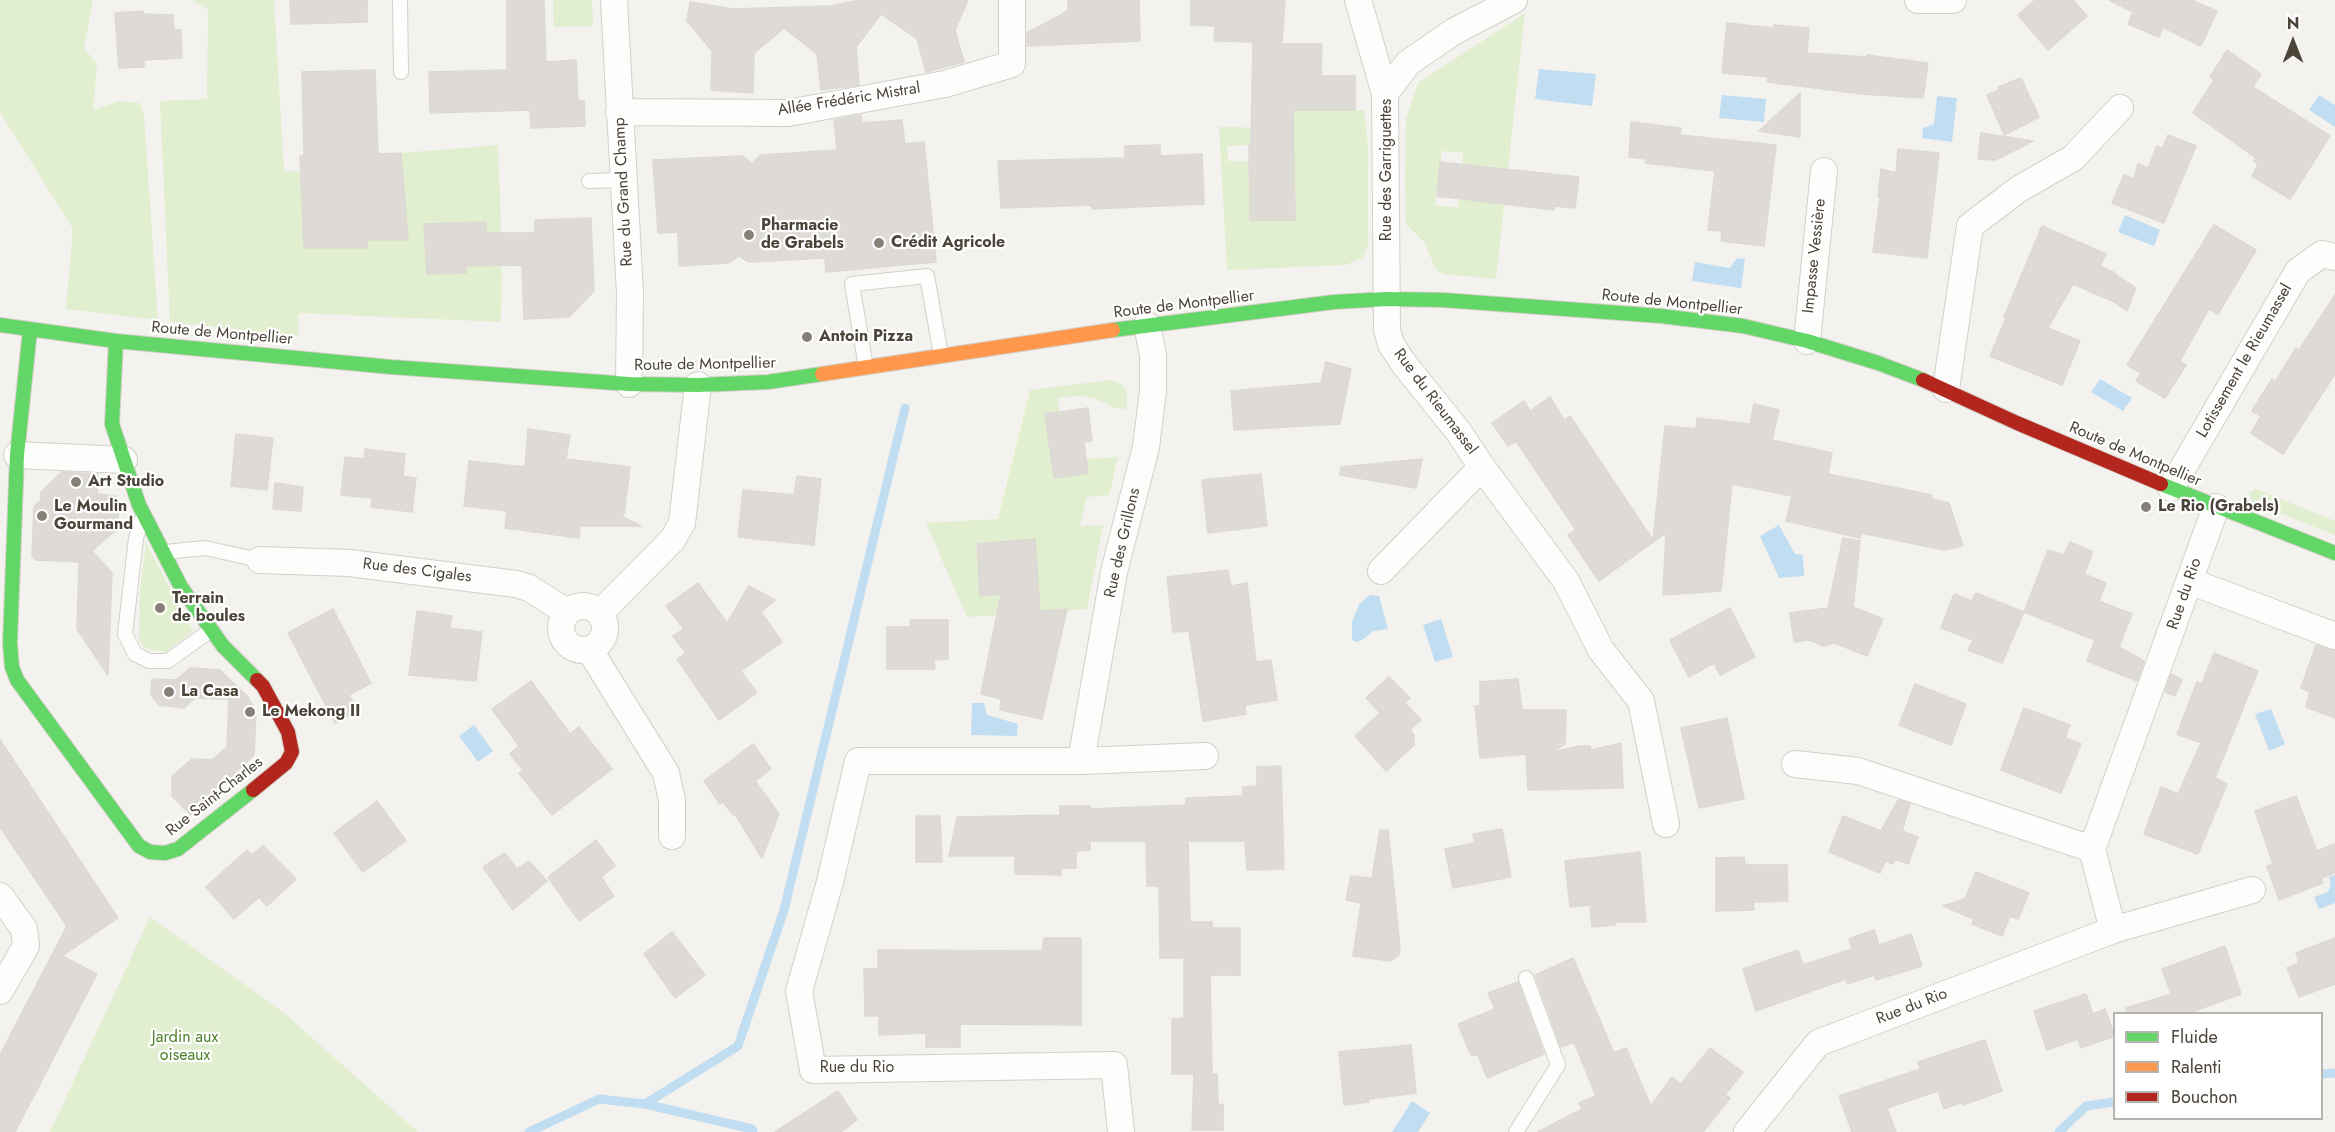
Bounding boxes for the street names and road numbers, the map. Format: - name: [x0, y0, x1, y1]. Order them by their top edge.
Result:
- street label: Allée Frédéric Mistral: [776, 79, 922, 121]
- street label: Rue des Garriguettes: [1377, 99, 1397, 241]
- street label: Rue du Grand Champ: [611, 117, 637, 267]
- street label: Impasse Vessière: [1799, 198, 1831, 314]
- street label: Lotissement le Rieumassel: [2193, 281, 2297, 441]
- street label: Route de Montpellier: [1601, 286, 1743, 320]
- street label: Route de Montpellier: [1113, 287, 1255, 323]
- street label: Route de Montpellier: [151, 318, 293, 350]
- street label: Rue du Rieumassel: [1389, 345, 1481, 459]
- street label: Route de Montpellier: [634, 354, 776, 376]
- street label: Route de Montpellier: [2066, 418, 2204, 492]
- street label: Rue des Grillons: [1101, 486, 1145, 600]
- street label: Rue des Cigales: [362, 555, 472, 587]
- street label: Rue du Rio: [2164, 556, 2206, 632]
- street label: Rue Saint-Charles: [163, 753, 267, 841]
- street label: Rue du Rio: [1874, 985, 1950, 1029]
- street label: Rue du Rio: [820, 1058, 894, 1078]

